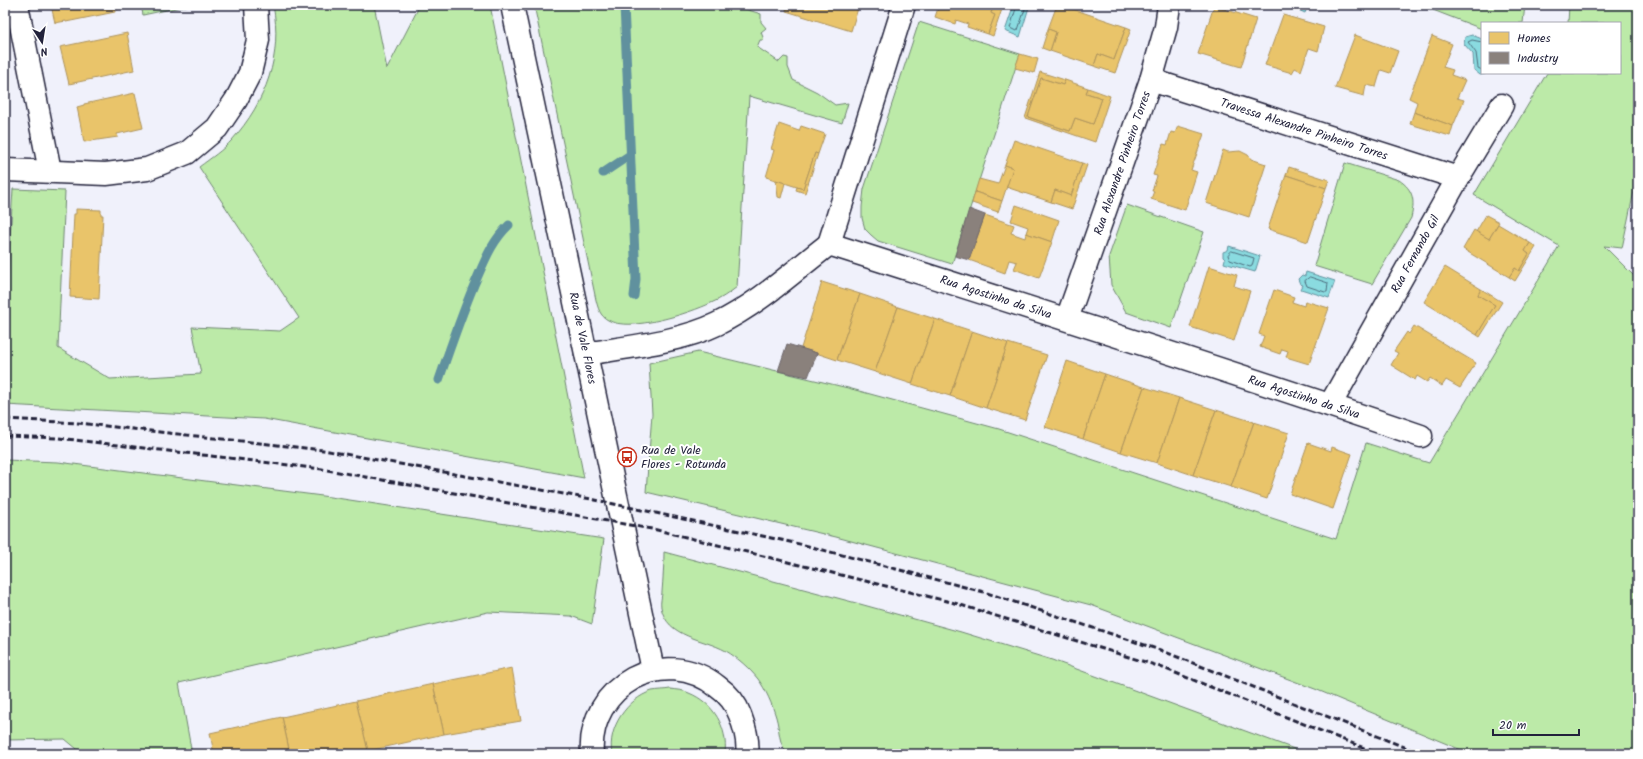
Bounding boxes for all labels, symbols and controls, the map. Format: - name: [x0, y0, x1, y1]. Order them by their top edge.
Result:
- north arrow: [22, 22, 62, 62]
- legend: [1481, 22, 1621, 74]
- text: Homes: [1517, 29, 1551, 48]
- text: N: [39, 41, 49, 60]
- text: Industry: [1517, 49, 1559, 68]
- street label: Rua Alexandre Pinheiro Torres: [1089, 89, 1156, 238]
- street label: Travessa Alexandre Pinheiro Torres: [1218, 93, 1390, 166]
- street label: Rua Fernando Gil: [1386, 212, 1445, 297]
- street label: Rua Agostinho da Silva: [937, 270, 1055, 325]
- street label: Rua de Vale Flores: [563, 290, 602, 386]
- street label: Rua Agostinho da Silva: [1245, 370, 1363, 425]
- place label: Rua de Vale Flores - Rotunda: [641, 441, 727, 474]
- bus stop icon: Rua de Vale Flores - Rotunda: [616, 446, 638, 468]
- scale bar: [1493, 711, 1579, 737]
- text: 20 m: [1499, 716, 1527, 735]

